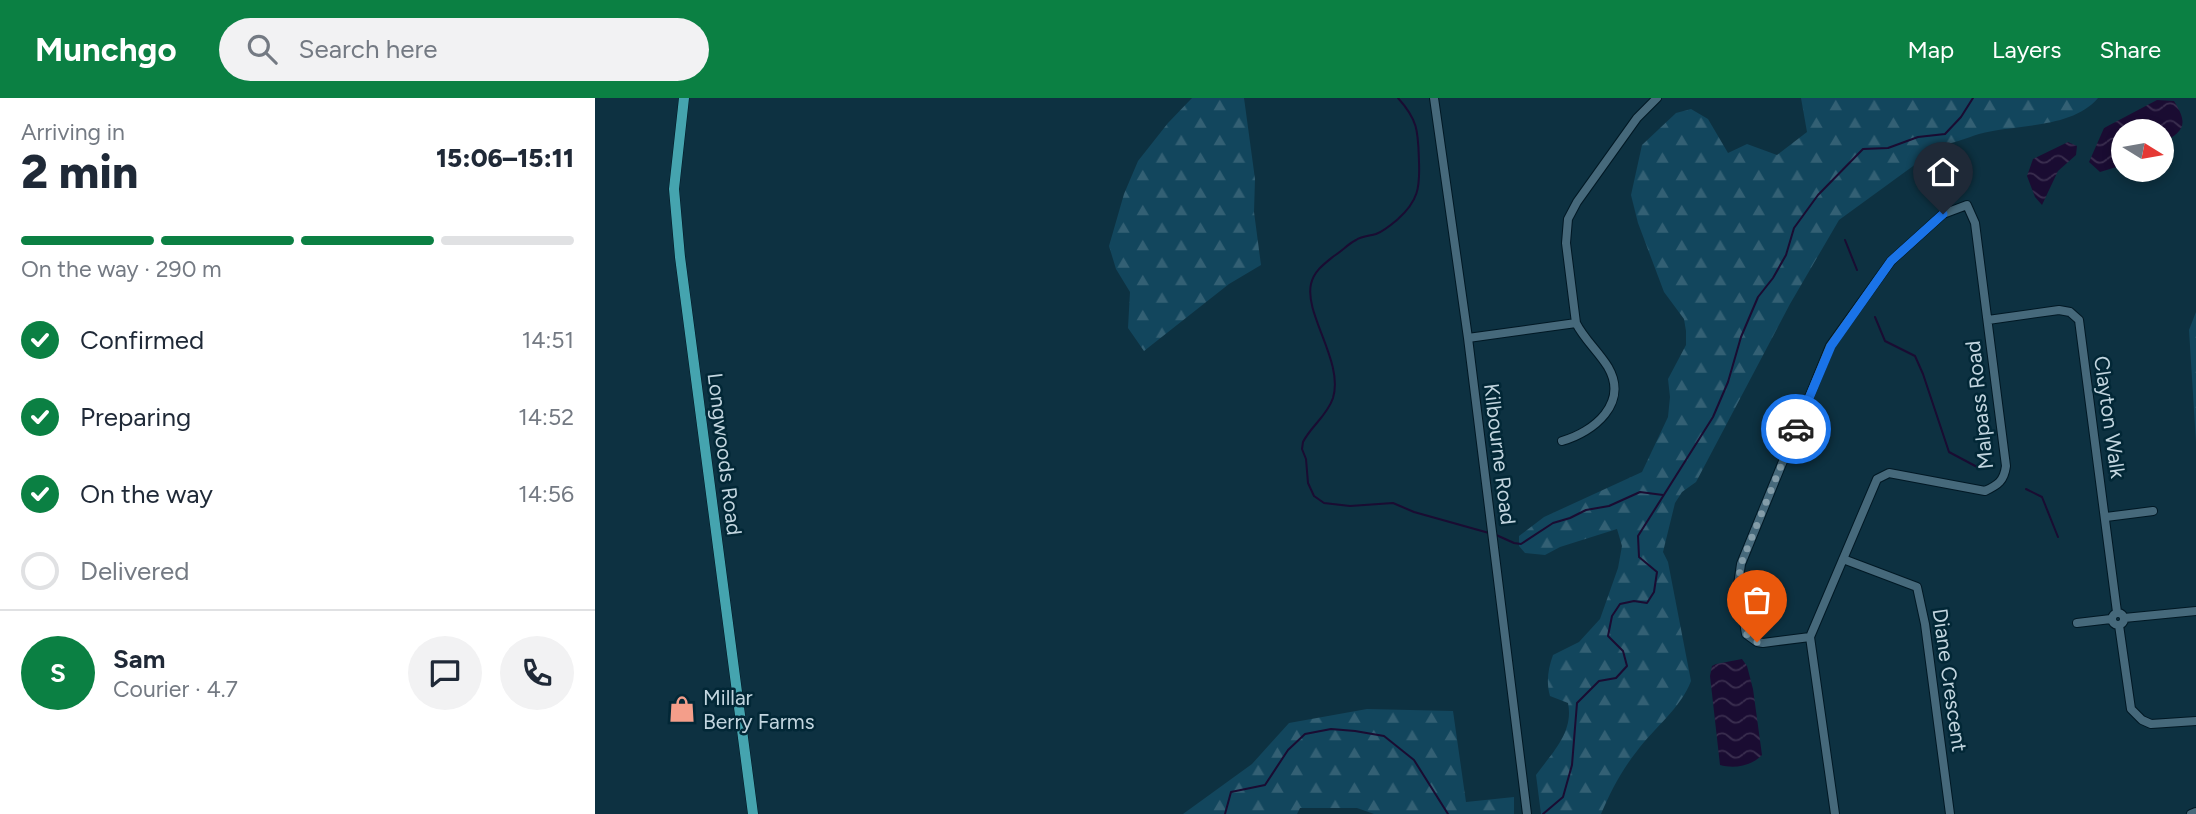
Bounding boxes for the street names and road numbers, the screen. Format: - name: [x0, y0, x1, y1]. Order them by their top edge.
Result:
- street label: Malpass Road: [1960, 339, 1998, 471]
- street label: Clayton Walk: [2089, 354, 2131, 481]
- street label: Longwoods Road: [703, 371, 747, 537]
- street label: Kilbourne Road: [1479, 382, 1521, 526]
- street label: Diane Crescent: [1928, 607, 1972, 753]

